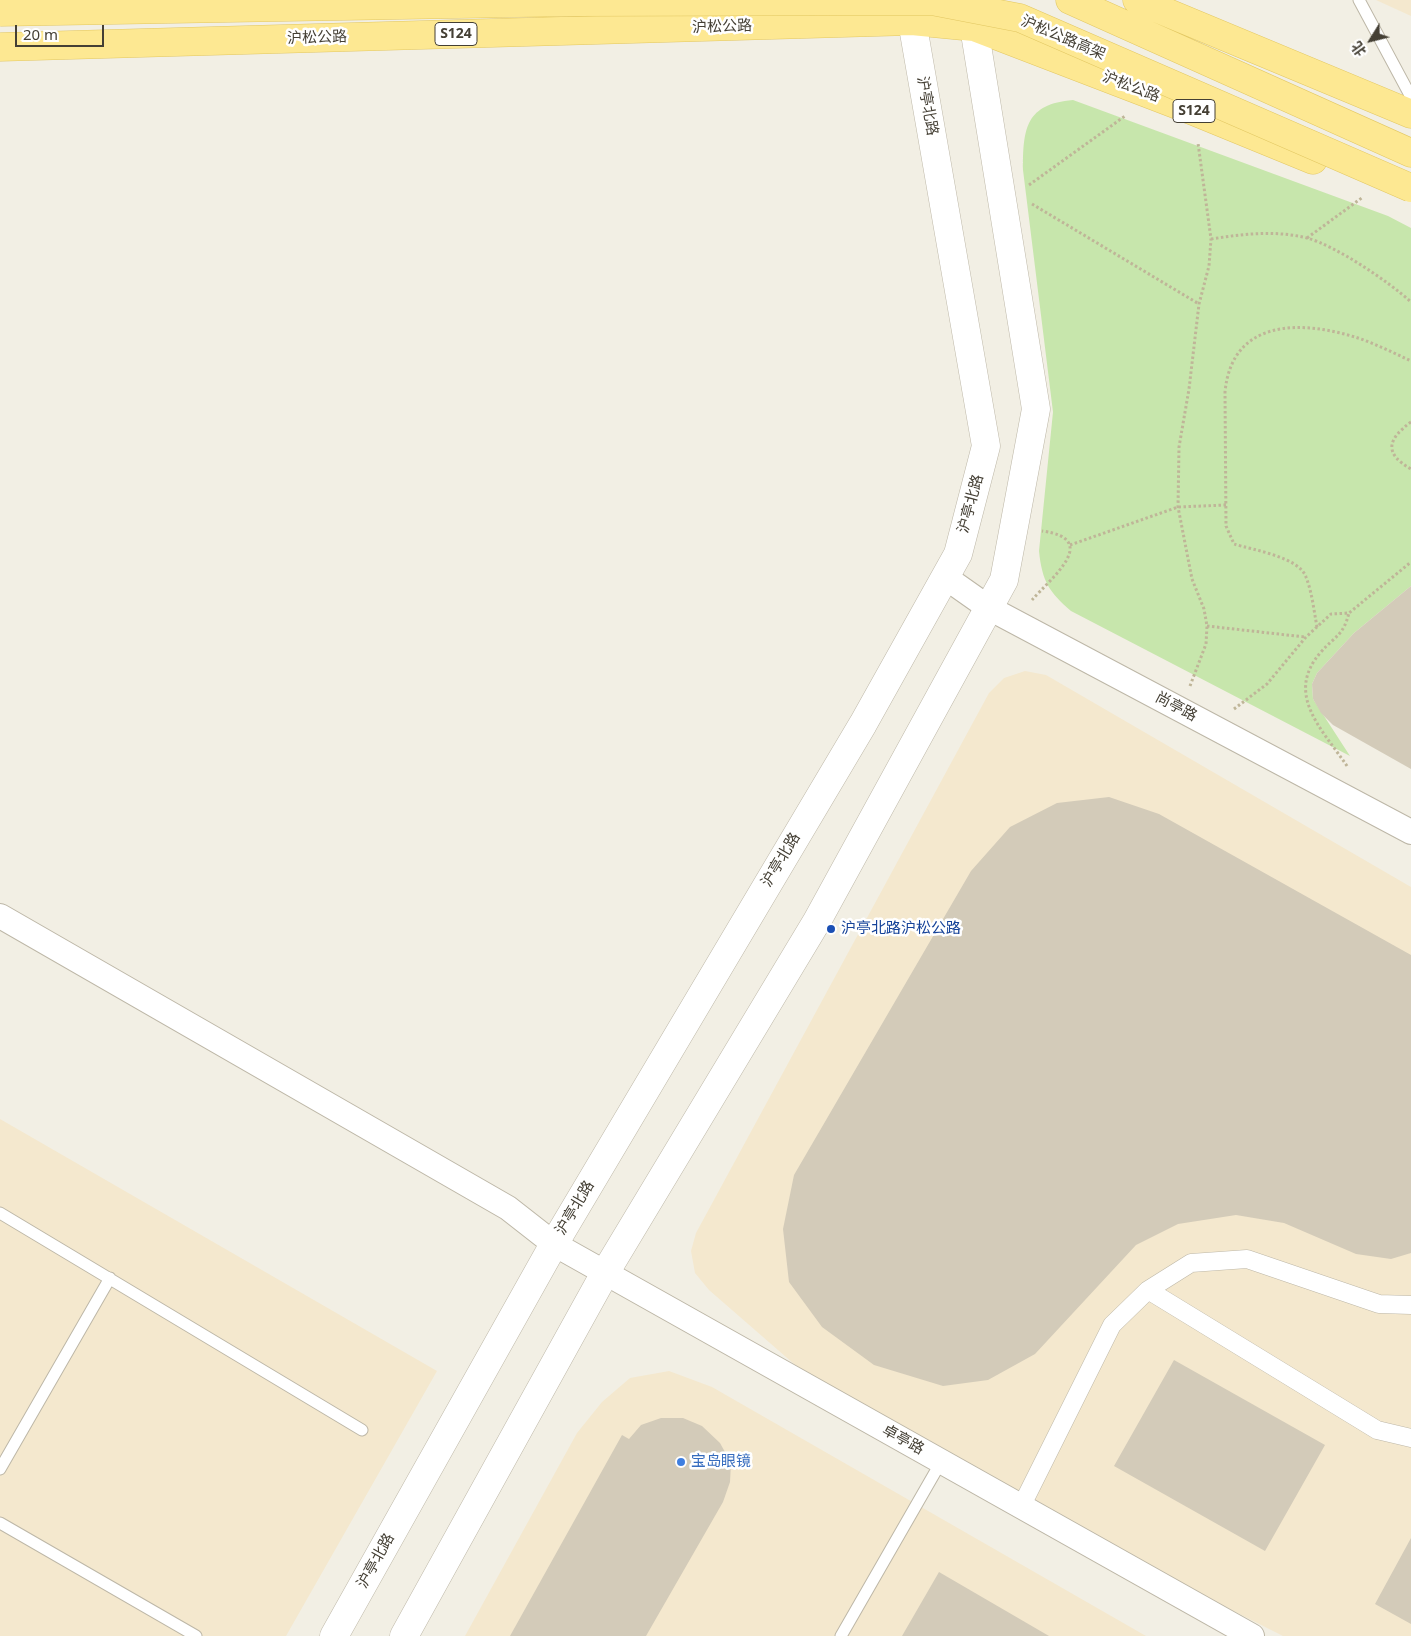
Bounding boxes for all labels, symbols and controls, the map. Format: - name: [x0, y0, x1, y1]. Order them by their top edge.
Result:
- street label: 沪松公路高架: [1018, 12, 1108, 64]
- scale bar: [18, 15, 106, 47]
- north arrow: [1346, 15, 1396, 65]
- street label: 沪松公路: [692, 17, 752, 37]
- road number: S124: [435, 22, 477, 46]
- text: 20 m: [23, 24, 58, 44]
- street label: 沪松公路: [287, 28, 347, 48]
- text: 北: [1347, 38, 1370, 60]
- street label: 沪松公路: [1100, 68, 1162, 106]
- street label: 沪亭北路: [913, 75, 941, 137]
- road number: S124: [1173, 100, 1215, 122]
- street label: 沪亭北路: [955, 473, 987, 535]
- street label: 尚亭路: [1152, 688, 1200, 726]
- street label: 沪亭北路: [758, 830, 804, 890]
- place label: 沪亭北路沪松公路: [841, 920, 961, 938]
- marker: 沪亭北路沪松公路: [825, 923, 837, 935]
- street label: 沪亭北路: [552, 1178, 598, 1238]
- street label: 卓亭路: [879, 1421, 927, 1459]
- place label: 宝岛眼镜: [691, 1453, 751, 1471]
- marker: 宝岛眼镜: [675, 1456, 687, 1468]
- street label: 沪亭北路: [354, 1530, 398, 1592]

